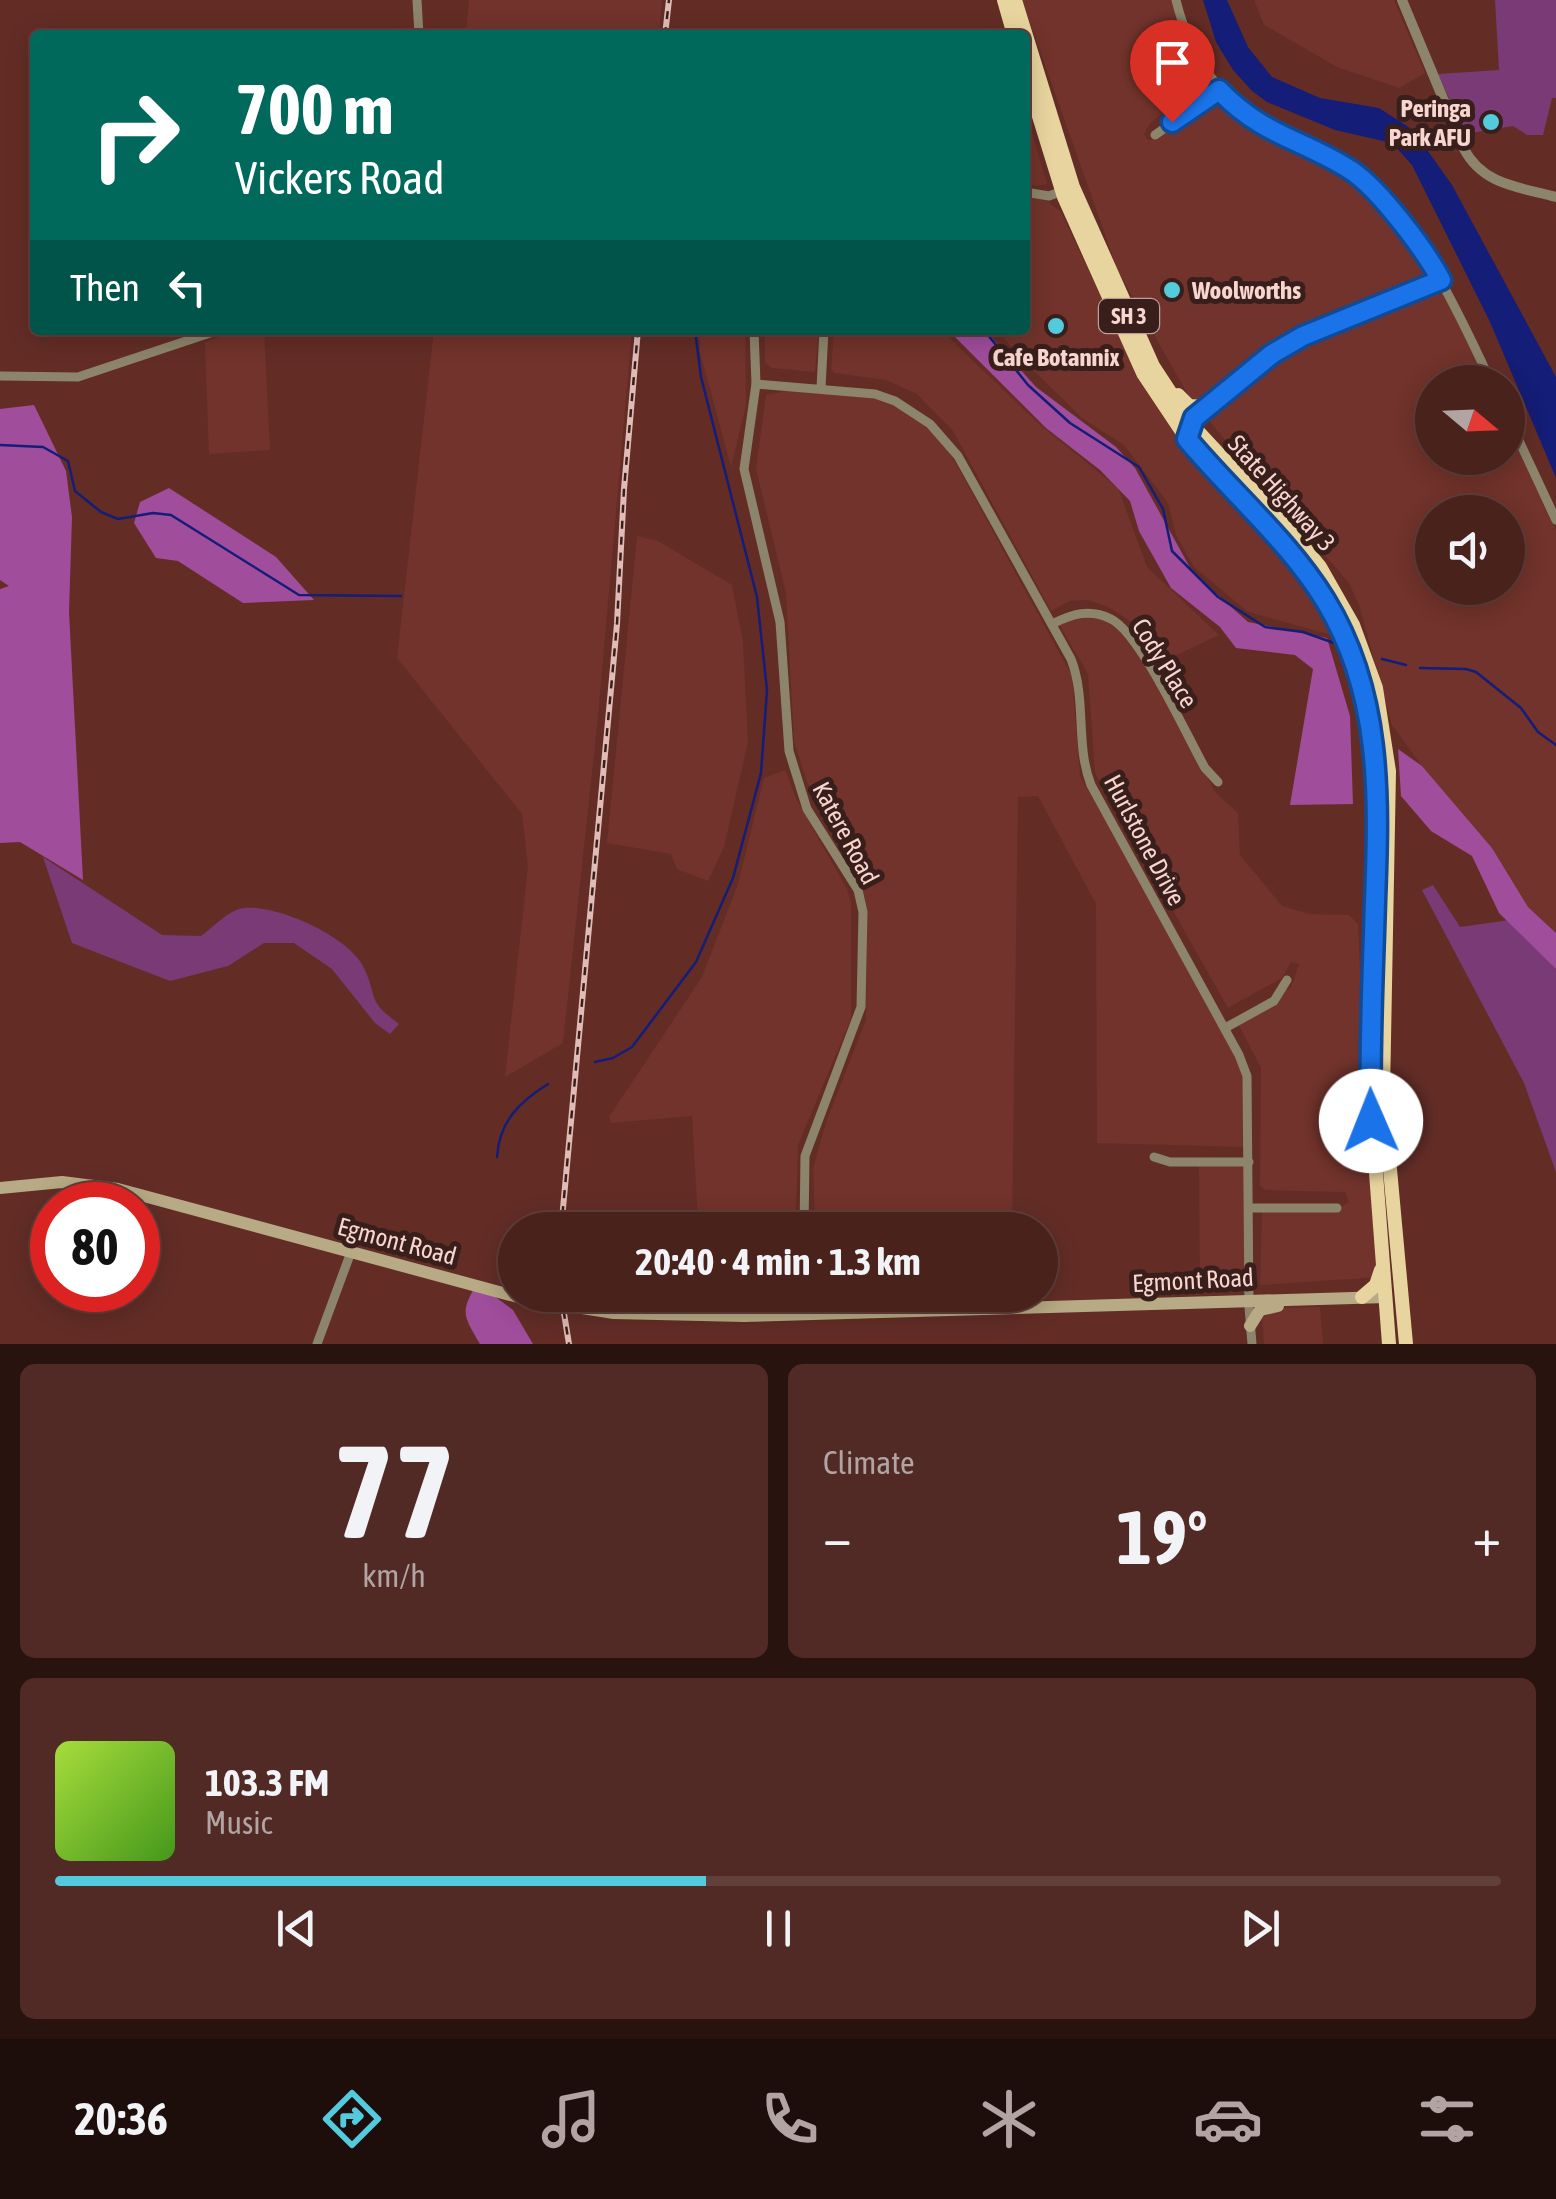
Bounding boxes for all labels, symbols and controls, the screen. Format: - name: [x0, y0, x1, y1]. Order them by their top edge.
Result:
- pin: [1130, 20, 1215, 123]
- icon: arrive: [1145, 35, 1200, 90]
- text: 700 m: [235, 69, 394, 149]
- icon: right: [70, 70, 200, 200]
- place label: Peringa Park AFU: [1389, 94, 1471, 151]
- marker: Peringa Park AFU: [1480, 111, 1502, 133]
- text: Vickers Road: [235, 152, 445, 204]
- icon: left: [160, 260, 215, 315]
- text: Then: [70, 266, 140, 309]
- place label: Woolworths: [1191, 276, 1301, 304]
- marker: Woolworths: [1161, 279, 1183, 301]
- road number: SH 3: [1099, 299, 1159, 333]
- marker: Cafe Botannix: [1045, 315, 1067, 337]
- place label: Cafe Botannix: [992, 343, 1120, 371]
- north arrow: [1415, 365, 1525, 475]
- map controls: [1415, 365, 1525, 605]
- street label: State Highway 3: [1223, 429, 1341, 557]
- button: sound: [1415, 495, 1525, 605]
- street label: Cody Place: [1127, 613, 1203, 713]
- street label: Hurlstone Drive: [1099, 770, 1191, 910]
- street label: Katere Road: [807, 777, 885, 889]
- position arrow: [1319, 1069, 1423, 1173]
- speed limit sign: 80: [30, 1182, 160, 1312]
- street label: Egmont Road: [335, 1212, 459, 1270]
- text: 20:40 · 4 min · 1.3 km: [635, 1240, 921, 1283]
- street label: Egmont Road: [1132, 1263, 1254, 1297]
- text: 77: [333, 1417, 455, 1566]
- text: Climate: [823, 1444, 915, 1481]
- text: 19°: [1116, 1494, 1208, 1580]
- text: −: [823, 1505, 852, 1568]
- text: +: [1472, 1505, 1501, 1568]
- text: km/h: [362, 1557, 426, 1594]
- text: 103.3 FM: [205, 1761, 329, 1804]
- text: Music: [205, 1804, 272, 1841]
- icon: previous: [269, 1901, 324, 1956]
- icon: pause: [751, 1901, 806, 1956]
- icon: next: [1233, 1901, 1288, 1956]
- icon: directions: [317, 2084, 387, 2154]
- icon: music: [536, 2084, 606, 2154]
- icon: phone: [755, 2084, 825, 2154]
- icon: climate: [974, 2084, 1044, 2154]
- icon: car: [1193, 2084, 1263, 2154]
- icon: filters: [1412, 2084, 1482, 2154]
- text: 20:36: [74, 2093, 168, 2145]

